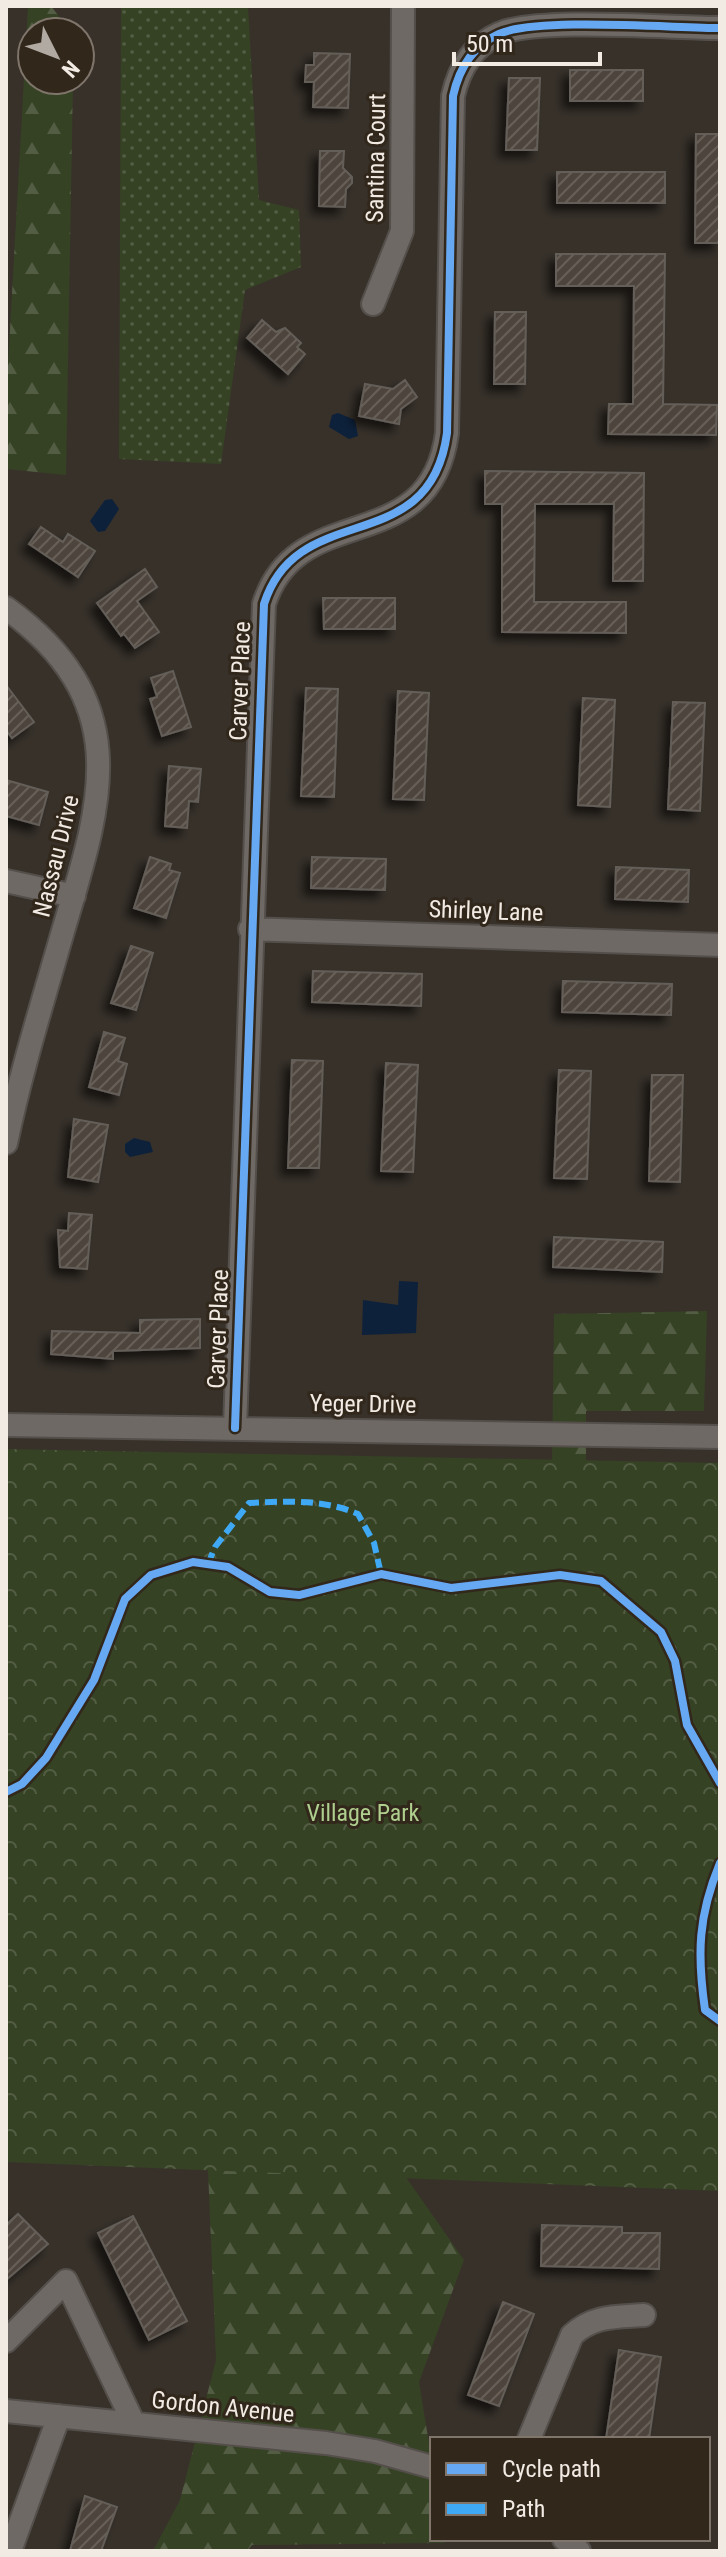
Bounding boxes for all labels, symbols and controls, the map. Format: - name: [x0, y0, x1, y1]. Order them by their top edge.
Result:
- north arrow: [16, 16, 96, 96]
- scale bar: [454, 16, 600, 66]
- text: 50 m: [466, 30, 513, 58]
- text: N: [57, 56, 84, 82]
- street label: Santina Court: [361, 93, 391, 223]
- street label: Carver Place: [224, 621, 256, 741]
- street label: Nassau Drive: [27, 792, 85, 920]
- street label: Shirley Lane: [428, 895, 544, 927]
- street label: Carver Place: [202, 1269, 234, 1389]
- street label: Yeger Drive: [309, 1389, 417, 1419]
- park label: Village Park: [307, 1799, 420, 1827]
- street label: Gordon Avenue: [150, 2386, 296, 2428]
- legend: [430, 2437, 710, 2541]
- text: Cycle path: [502, 2455, 601, 2483]
- text: Path: [502, 2495, 545, 2523]

